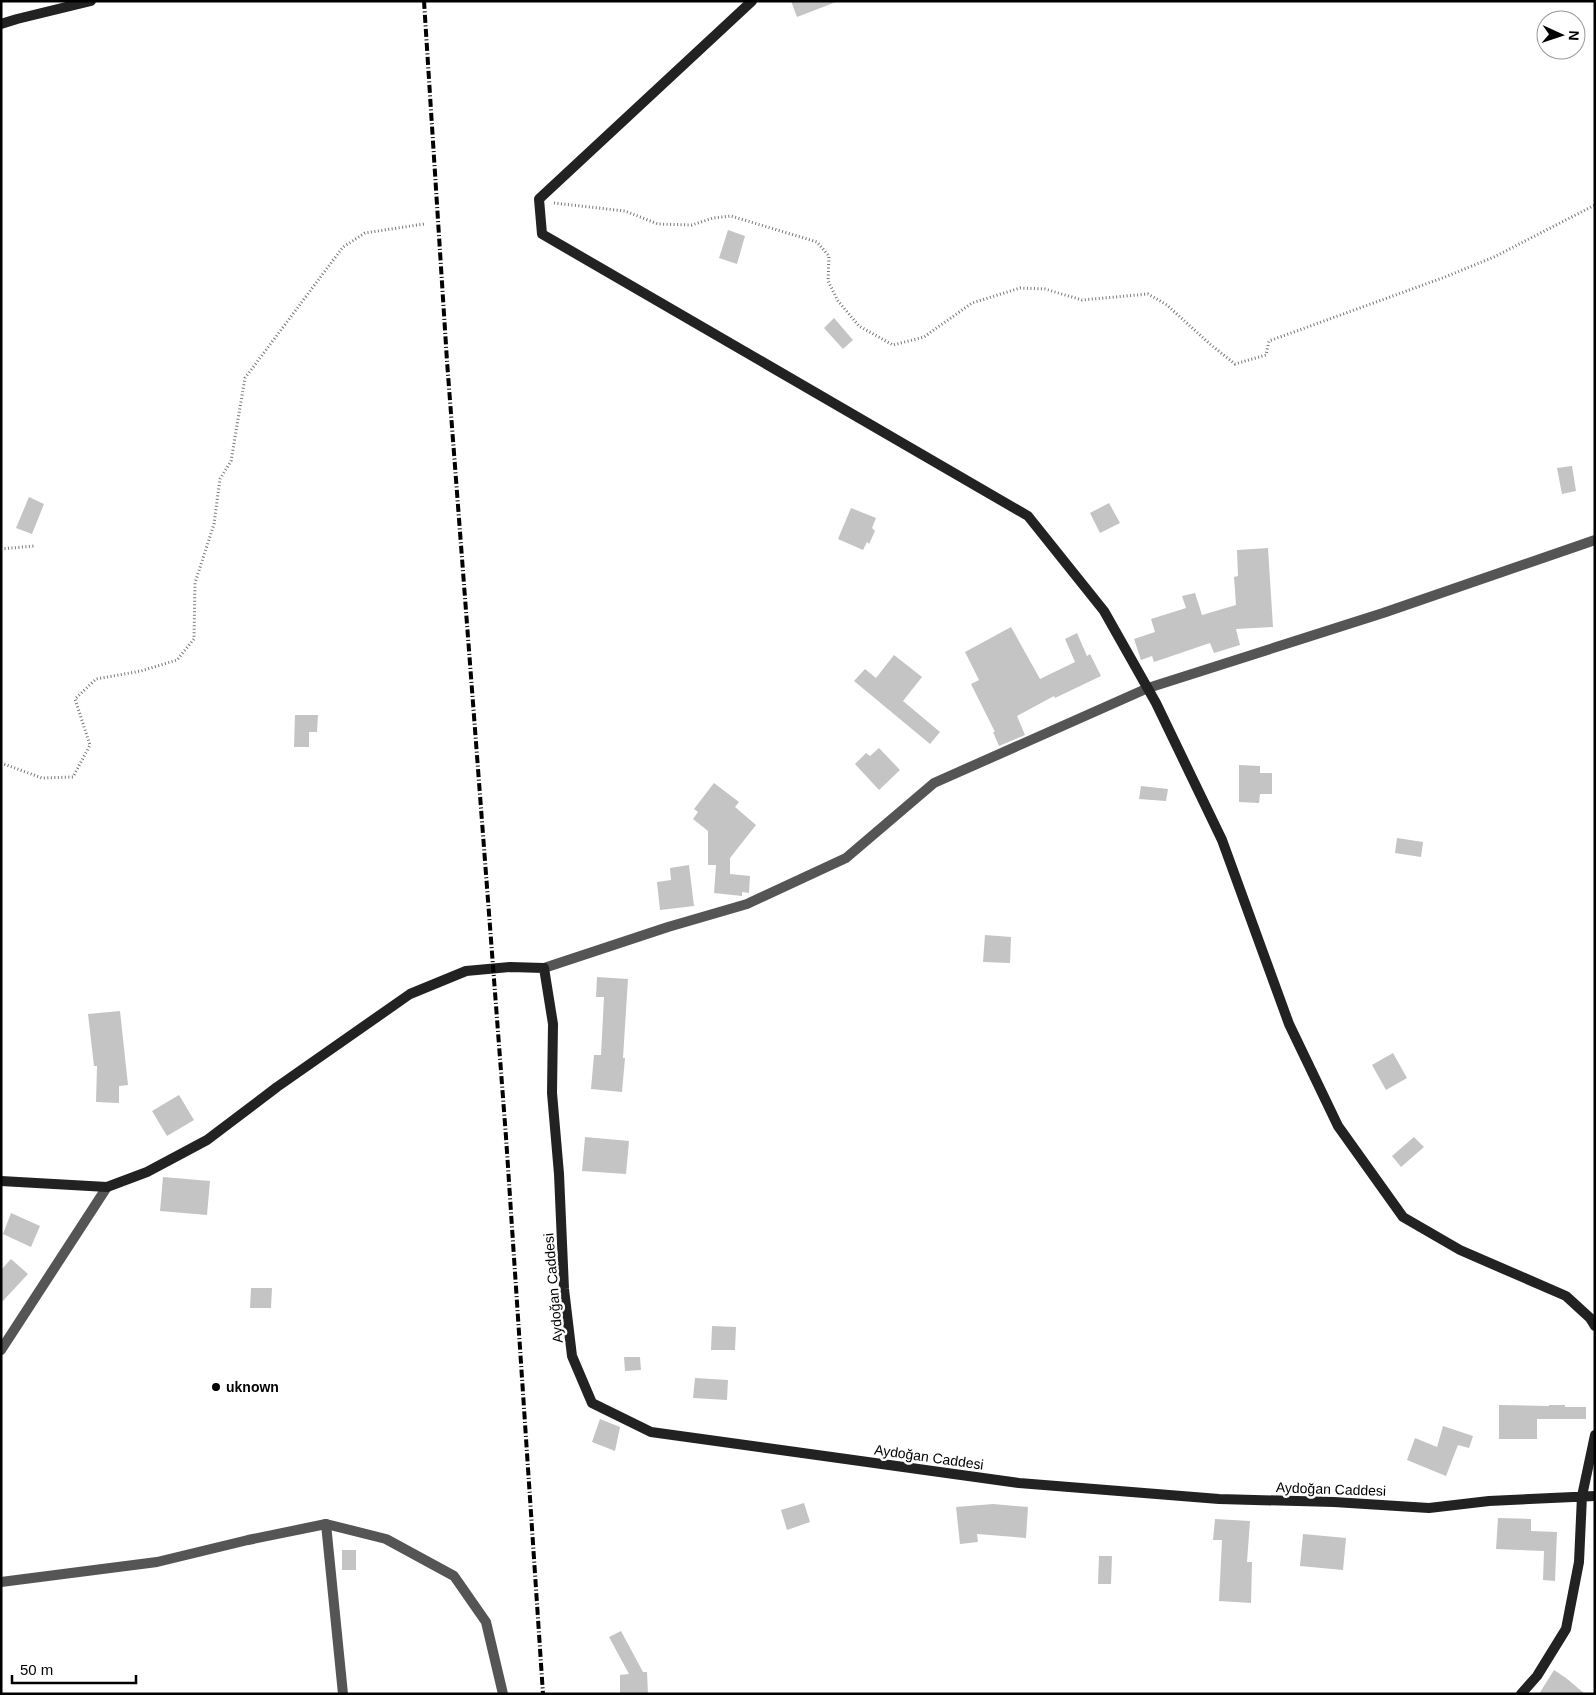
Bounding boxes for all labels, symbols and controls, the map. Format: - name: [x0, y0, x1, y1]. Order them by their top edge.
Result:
- north arrow: [1536, 10, 1586, 60]
- text: N: [1566, 30, 1582, 41]
- street label: Aydoğan Caddesi: [540, 1232, 566, 1344]
- place label: uknown: [226, 1379, 279, 1395]
- marker: uknown: [210, 1381, 222, 1393]
- street label: Aydoğan Caddesi: [873, 1441, 985, 1473]
- street label: Aydoğan Caddesi: [1276, 1479, 1386, 1499]
- scale bar: [12, 1652, 136, 1684]
- text: 50 m: [20, 1661, 53, 1678]

